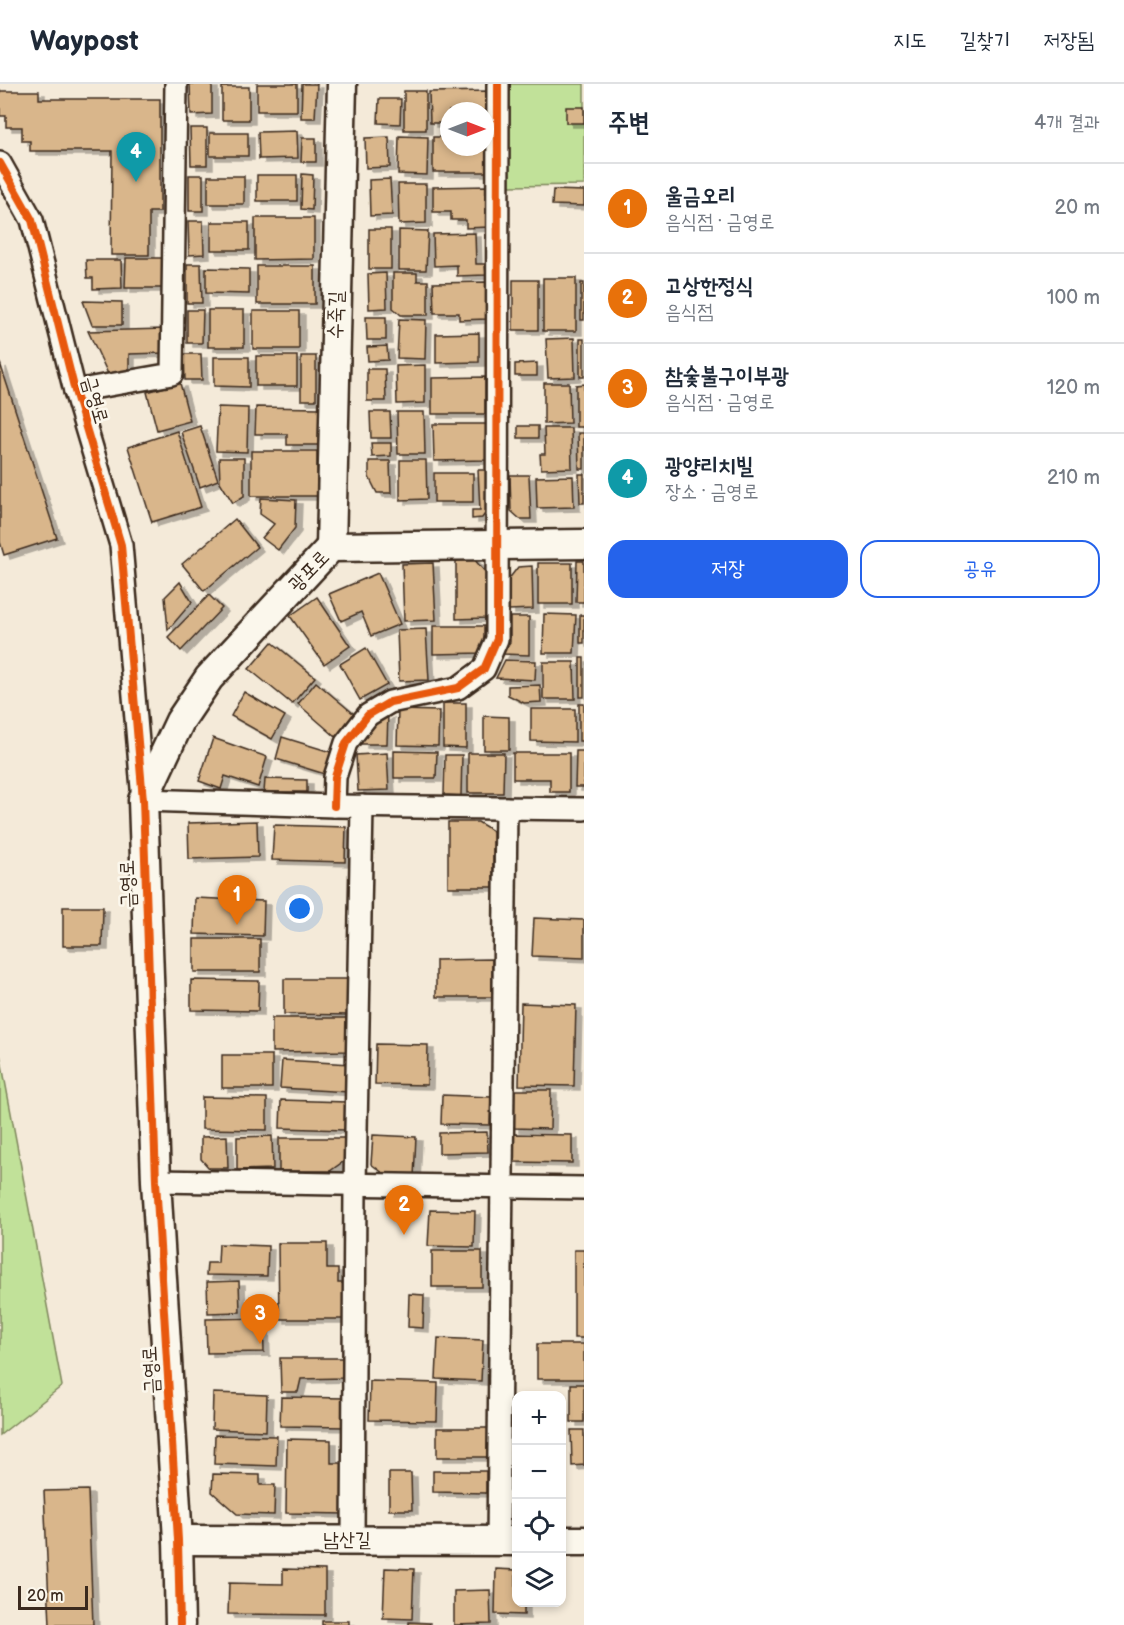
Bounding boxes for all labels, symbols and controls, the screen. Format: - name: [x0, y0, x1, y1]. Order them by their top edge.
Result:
- text: Waypost: [30, 25, 139, 58]
- text: 지도: [893, 28, 927, 53]
- text: 길찾기: [960, 28, 1010, 53]
- text: 저장됨: [1043, 28, 1094, 53]
- north arrow: [440, 102, 494, 156]
- text: 주변: [608, 108, 650, 139]
- text: 4개 결과: [1034, 111, 1100, 135]
- pin: 4: [116, 132, 156, 182]
- text: 울금오리: [665, 183, 736, 210]
- text: 1: [623, 196, 632, 220]
- text: 20 m: [1055, 196, 1100, 220]
- text: 음식점 · 금영로: [665, 210, 775, 234]
- text: 고상한정식: [665, 273, 754, 300]
- text: 2: [622, 286, 633, 310]
- text: 100 m: [1047, 286, 1100, 310]
- street label: 수죽길: [324, 291, 348, 339]
- text: 음식점: [665, 300, 713, 324]
- text: 참숯불구이부광: [665, 363, 789, 390]
- street label: 금영로: [77, 373, 113, 427]
- text: 3: [622, 376, 633, 400]
- text: 120 m: [1047, 376, 1100, 400]
- text: 음식점 · 금영로: [665, 390, 775, 414]
- text: 광양리치빌: [665, 453, 754, 480]
- text: 4: [622, 466, 633, 490]
- text: 210 m: [1047, 466, 1100, 490]
- text: 장소 · 금영로: [665, 480, 759, 504]
- button: 저장: [608, 540, 848, 598]
- button: 공유: [860, 540, 1100, 598]
- street label: 광포로: [284, 545, 334, 597]
- street label: 금영로: [115, 859, 141, 909]
- pin: 1: [218, 876, 256, 925]
- your location: [285, 894, 314, 923]
- pin: 2: [384, 1186, 424, 1235]
- pin: 3: [240, 1294, 280, 1344]
- street label: 금영로: [138, 1345, 164, 1395]
- map controls: [512, 1391, 566, 1607]
- button: +: [512, 1391, 566, 1445]
- button: −: [512, 1445, 566, 1499]
- button: locate: [512, 1499, 566, 1553]
- street label: 남산길: [323, 1528, 371, 1552]
- button: layers: [512, 1553, 566, 1607]
- scale bar: [18, 1583, 88, 1610]
- text: 20 m: [27, 1587, 63, 1606]

